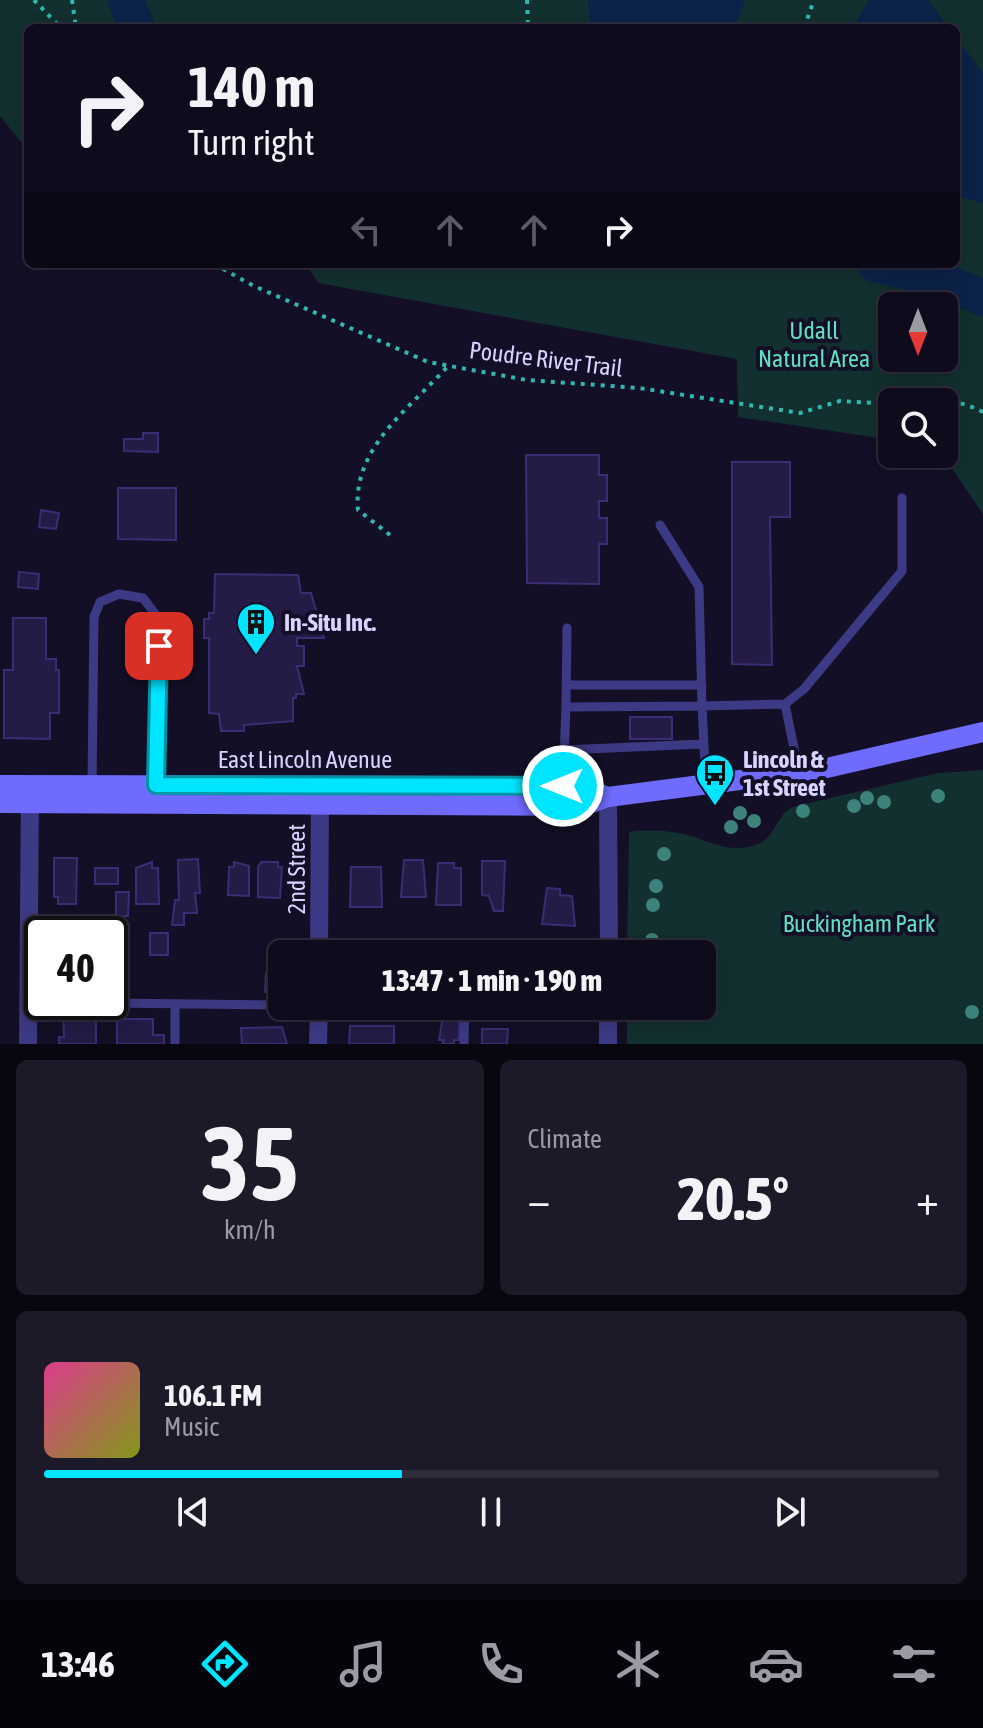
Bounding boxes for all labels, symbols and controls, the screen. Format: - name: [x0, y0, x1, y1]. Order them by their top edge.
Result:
- text: 140 m: [188, 55, 315, 119]
- icon: right: [56, 56, 160, 160]
- text: Turn right: [188, 121, 315, 163]
- icon: left: [344, 208, 388, 252]
- icon: ahead: [428, 208, 472, 252]
- icon: ahead: [512, 208, 556, 252]
- icon: right: [596, 208, 640, 252]
- north arrow: [878, 292, 958, 372]
- map controls: [878, 292, 958, 468]
- park label: Udall Natural Area: [758, 317, 870, 372]
- street label: Poudre River Trail: [468, 336, 625, 382]
- button: search: [878, 388, 958, 468]
- building icon: In-Situ Inc.: [235, 601, 277, 656]
- place label: In-Situ Inc.: [284, 609, 376, 636]
- pin: [125, 612, 193, 680]
- icon: arrive: [137, 624, 181, 668]
- position arrow: [521, 744, 605, 828]
- street label: East Lincoln Avenue: [218, 746, 392, 773]
- place label: Lincoln & 1st Street: [743, 746, 826, 801]
- bus stop icon: Lincoln & 1st Street: [694, 752, 736, 807]
- street label: 2nd Street: [283, 824, 310, 914]
- park label: Buckingham Park: [783, 910, 936, 937]
- speed limit sign: 40: [24, 916, 128, 1020]
- text: 13:47 · 1 min · 190 m: [382, 963, 602, 997]
- text: 35: [201, 1103, 299, 1222]
- text: Climate: [528, 1124, 602, 1154]
- text: 20.5°: [677, 1164, 789, 1233]
- text: −: [528, 1174, 550, 1224]
- text: +: [916, 1174, 939, 1224]
- text: km/h: [224, 1215, 276, 1245]
- text: 106.1 FM: [164, 1378, 262, 1412]
- text: Music: [164, 1412, 219, 1442]
- icon: previous: [171, 1490, 215, 1534]
- icon: pause: [469, 1490, 513, 1534]
- icon: next: [768, 1490, 812, 1534]
- icon: directions: [197, 1636, 253, 1692]
- icon: music: [335, 1636, 391, 1692]
- icon: phone: [473, 1636, 529, 1692]
- icon: climate: [610, 1636, 666, 1692]
- icon: car: [748, 1636, 804, 1692]
- icon: filters: [886, 1636, 942, 1692]
- text: 13:46: [41, 1643, 115, 1685]

